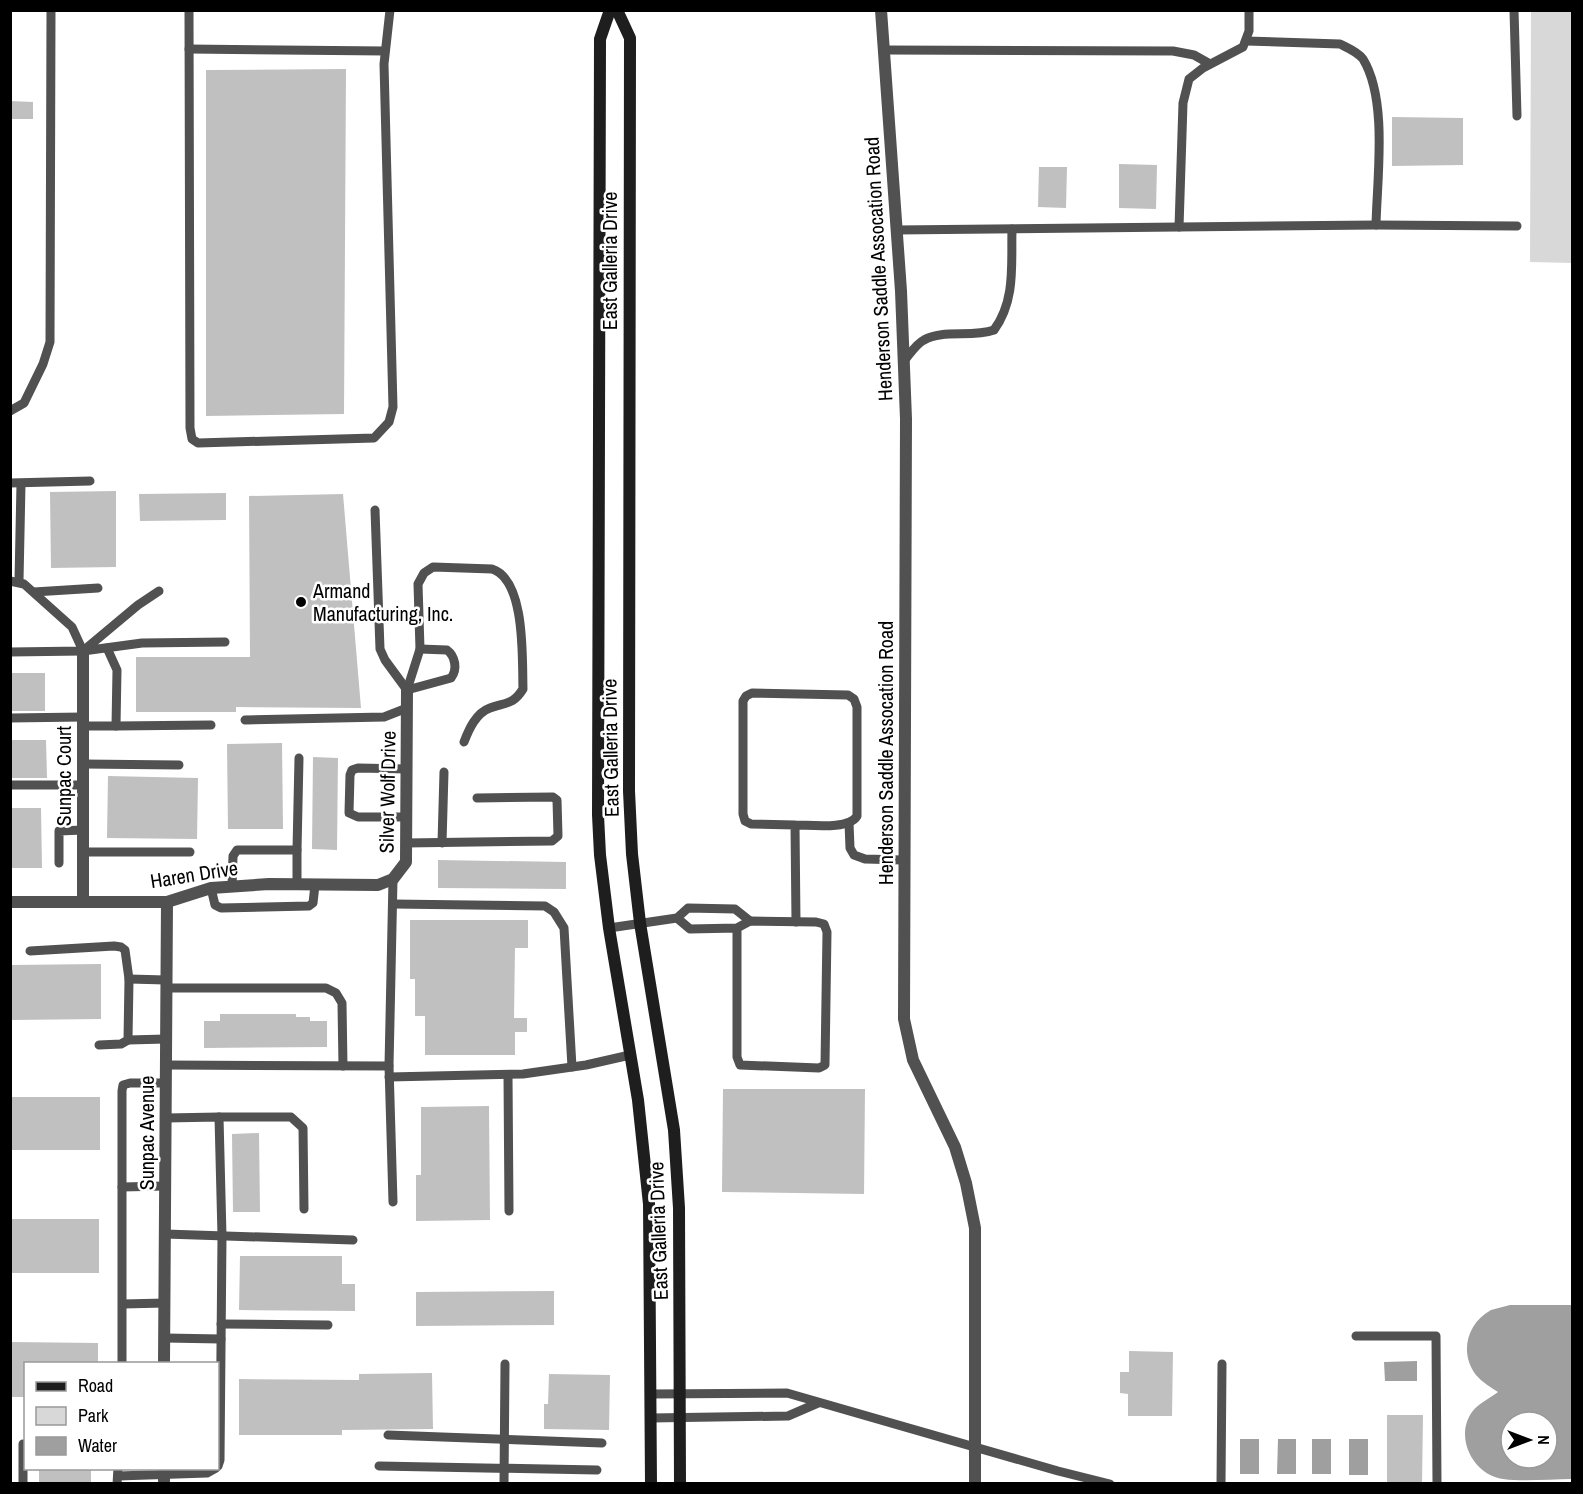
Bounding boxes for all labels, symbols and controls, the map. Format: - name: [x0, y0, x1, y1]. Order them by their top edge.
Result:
- street label: Henderson Saddle Assocation Road: [858, 136, 898, 402]
- street label: East Galleria Drive: [596, 192, 623, 330]
- place label: Armand Manufacturing, Inc.: [312, 577, 453, 627]
- marker: Armand Manufacturing, Inc.: [294, 595, 308, 609]
- street label: Henderson Saddle Assocation Road: [872, 621, 899, 885]
- street label: East Galleria Drive: [595, 679, 625, 817]
- street label: Sunpac Court: [50, 725, 77, 826]
- street label: Silver Wolf Drive: [372, 730, 402, 854]
- street label: Haren Drive: [148, 854, 240, 894]
- street label: Sunpac Avenue: [133, 1076, 160, 1190]
- street label: East Galleria Drive: [642, 1161, 674, 1301]
- legend: [24, 1362, 219, 1470]
- text: Road: [78, 1373, 113, 1398]
- text: Park: [78, 1403, 109, 1428]
- north arrow: [1499, 1410, 1559, 1470]
- text: Water: [78, 1433, 117, 1458]
- text: N: [1533, 1435, 1555, 1445]

